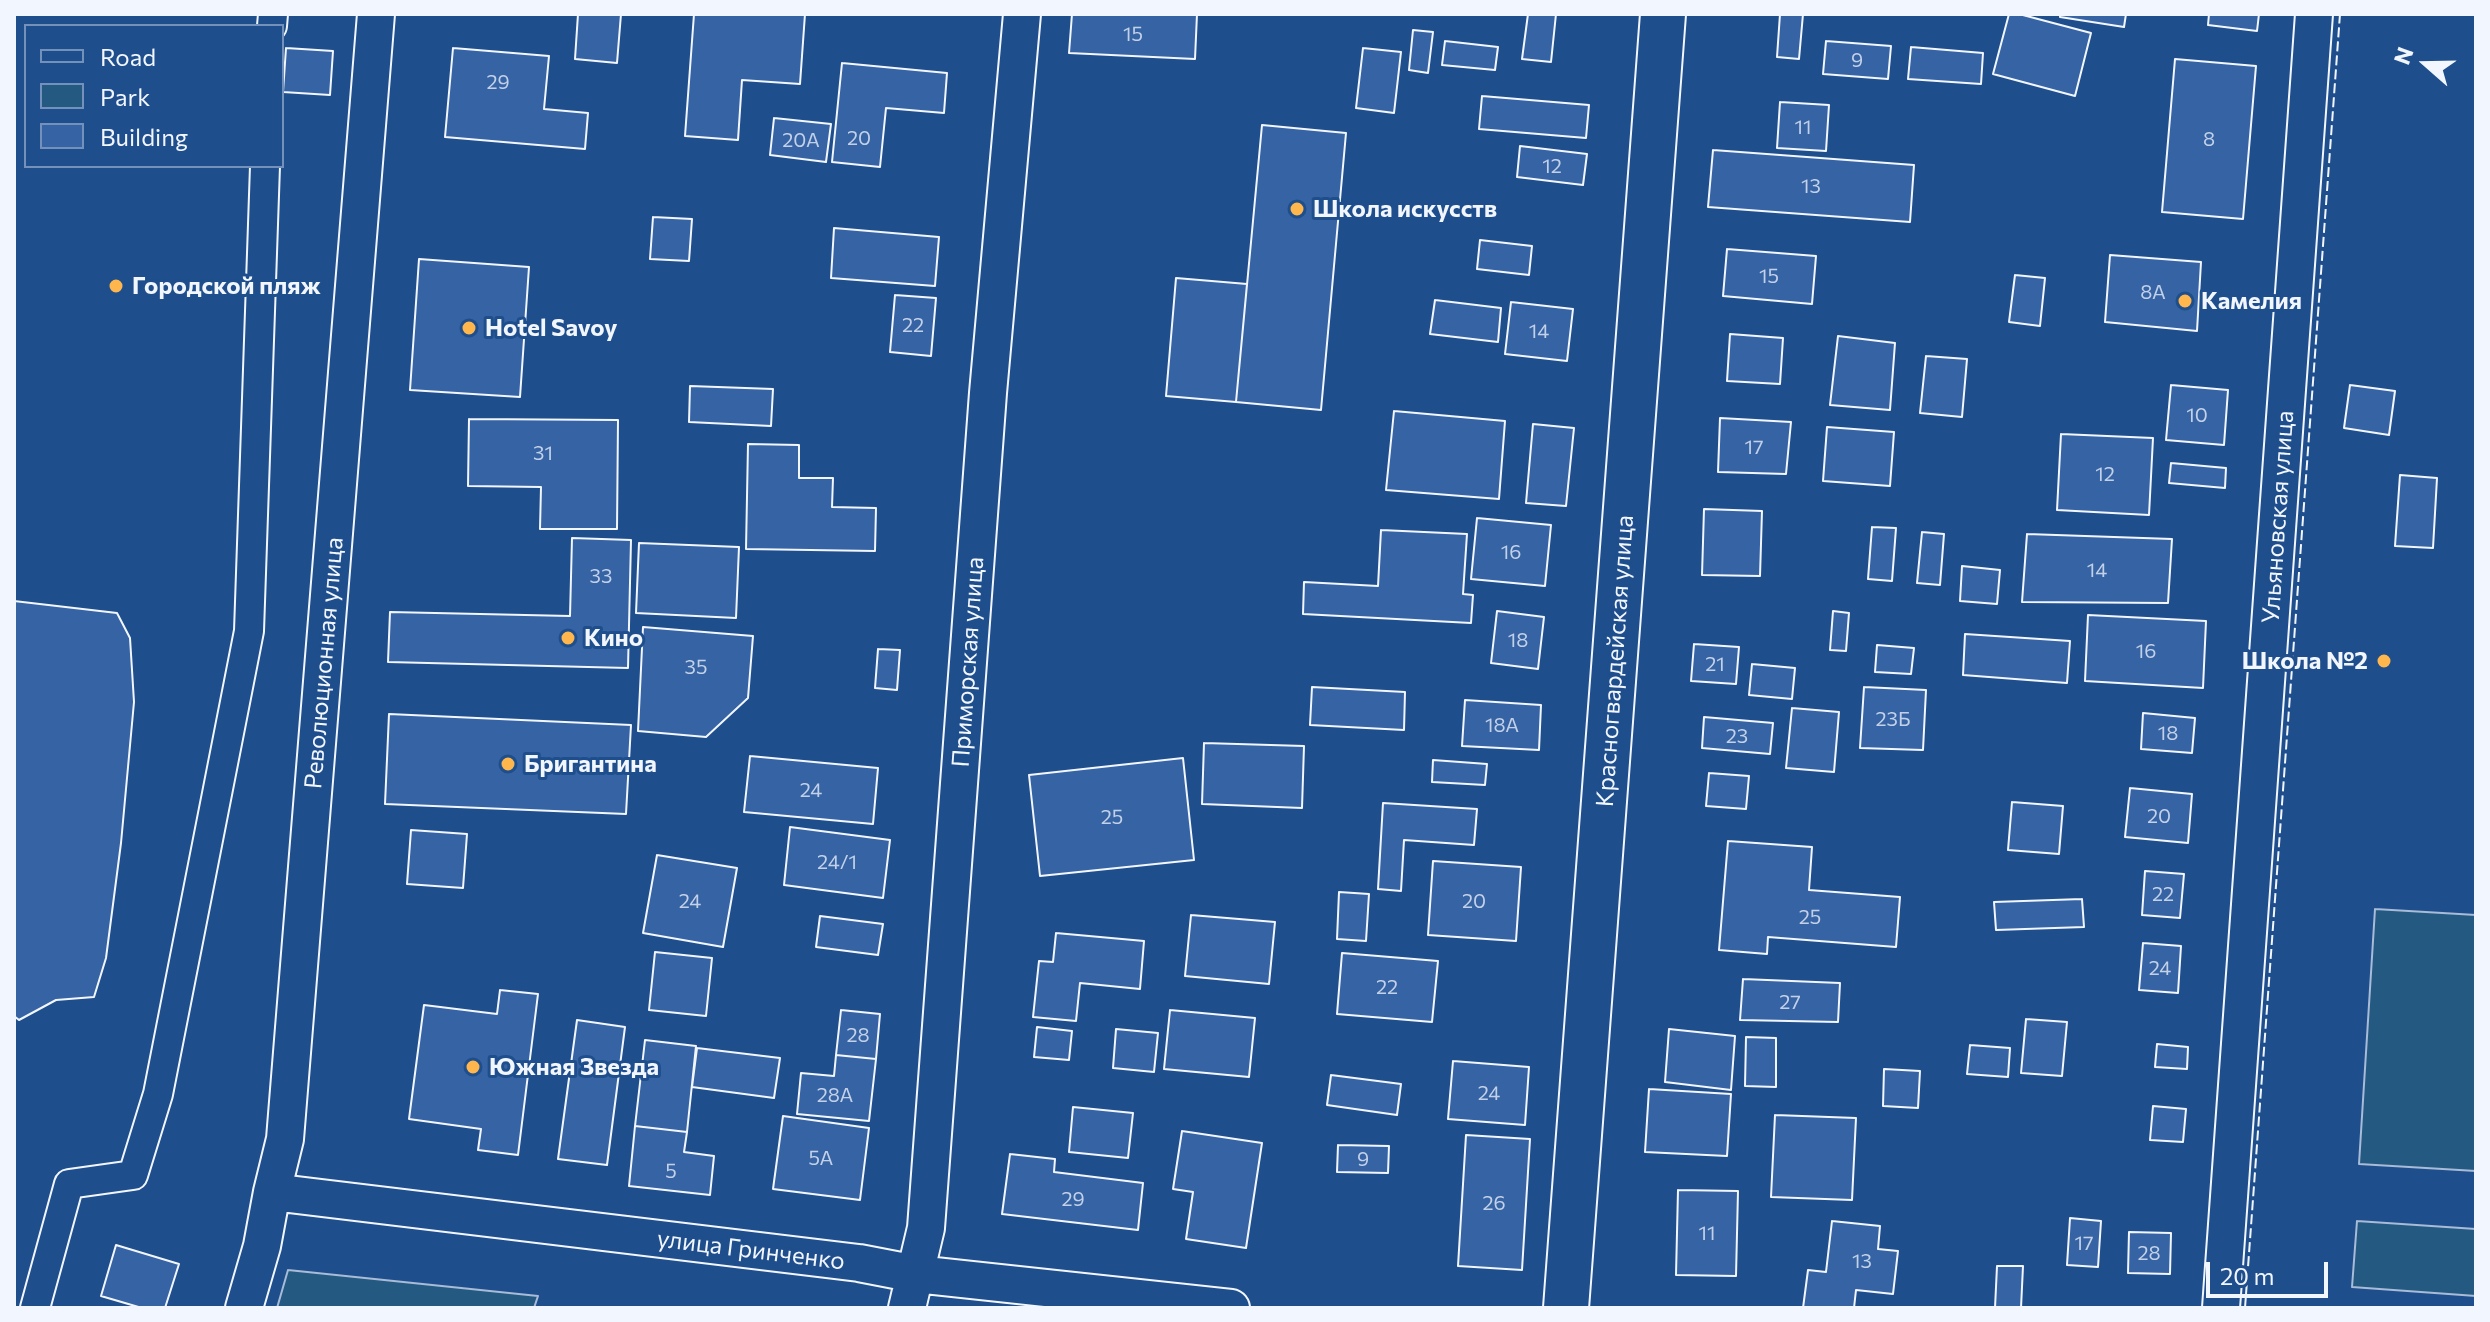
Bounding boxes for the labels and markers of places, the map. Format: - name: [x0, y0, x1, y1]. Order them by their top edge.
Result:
- place label: Школа искусств: [1313, 195, 1497, 223]
- marker: Школа искусств: [1288, 200, 1306, 218]
- place label: Городской пляж: [132, 272, 321, 300]
- marker: Городской пляж: [107, 277, 125, 295]
- place label: Камелия: [2201, 287, 2302, 315]
- marker: Камелия: [2176, 292, 2194, 310]
- place label: Hotel Savoy: [485, 314, 617, 342]
- marker: Hotel Savoy: [460, 319, 478, 337]
- place label: Кино: [584, 624, 643, 652]
- marker: Кино: [559, 629, 577, 647]
- place label: Школа №2: [2242, 647, 2368, 675]
- marker: Школа №2: [2375, 652, 2393, 670]
- place label: Бригантина: [524, 750, 657, 778]
- marker: Бригантина: [499, 755, 517, 773]
- place label: Южная Звезда: [489, 1053, 659, 1081]
- marker: Южная Звезда: [464, 1058, 482, 1076]

